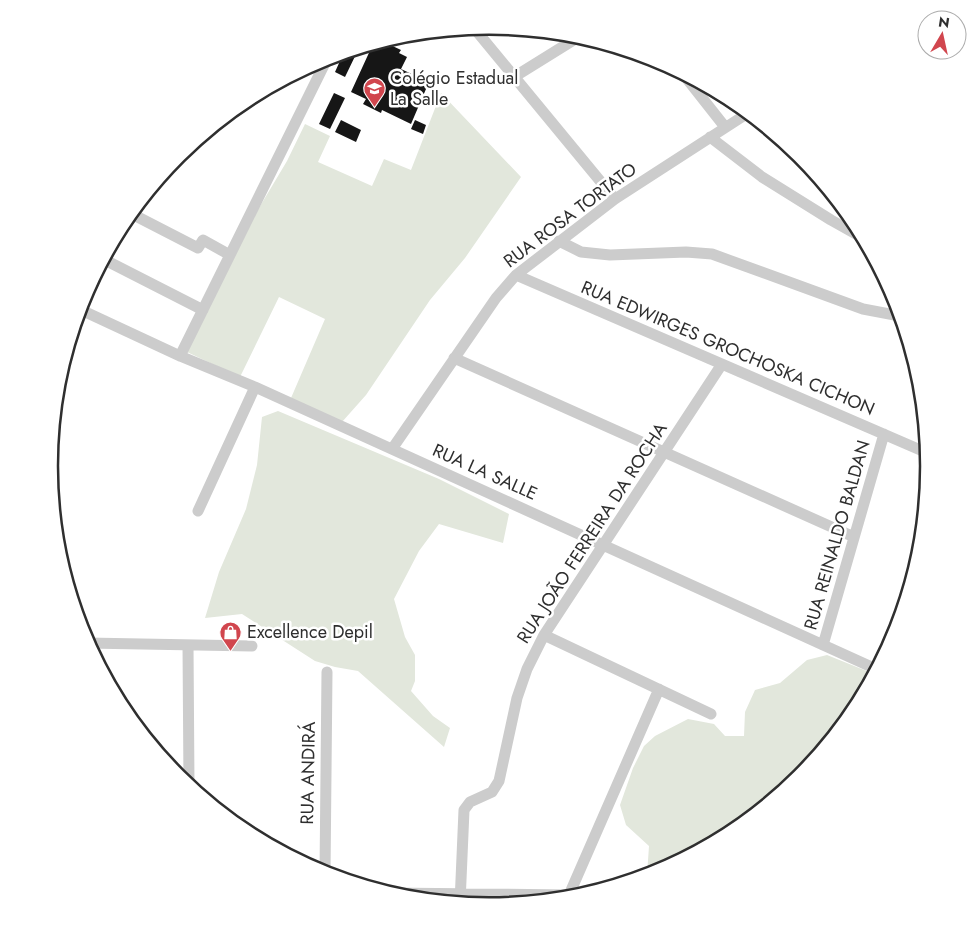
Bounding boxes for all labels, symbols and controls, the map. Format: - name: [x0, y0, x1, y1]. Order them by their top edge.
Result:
- north arrow: [917, 10, 967, 60]
- text: N: [937, 11, 951, 33]
- place label: Colégio Estadual La Salle: [390, 65, 518, 112]
- school or university icon: Colégio Estadual La Salle: [362, 76, 386, 107]
- street label: RUA ROSA TORTATO: [498, 156, 642, 274]
- street label: RUA EDWIRGES GROCHOSKA CICHON: [577, 274, 879, 422]
- street label: RUA JOÃO FERREIRA DA ROCHA: [511, 417, 673, 649]
- street label: RUA LA SALLE: [428, 437, 542, 507]
- street label: RUA REINALDO BALDAN: [797, 437, 877, 633]
- place label: Excellence Depil: [247, 619, 373, 645]
- shop icon: Excellence Depil: [219, 620, 243, 651]
- street label: RUA ANDIRÁ: [294, 721, 322, 825]

